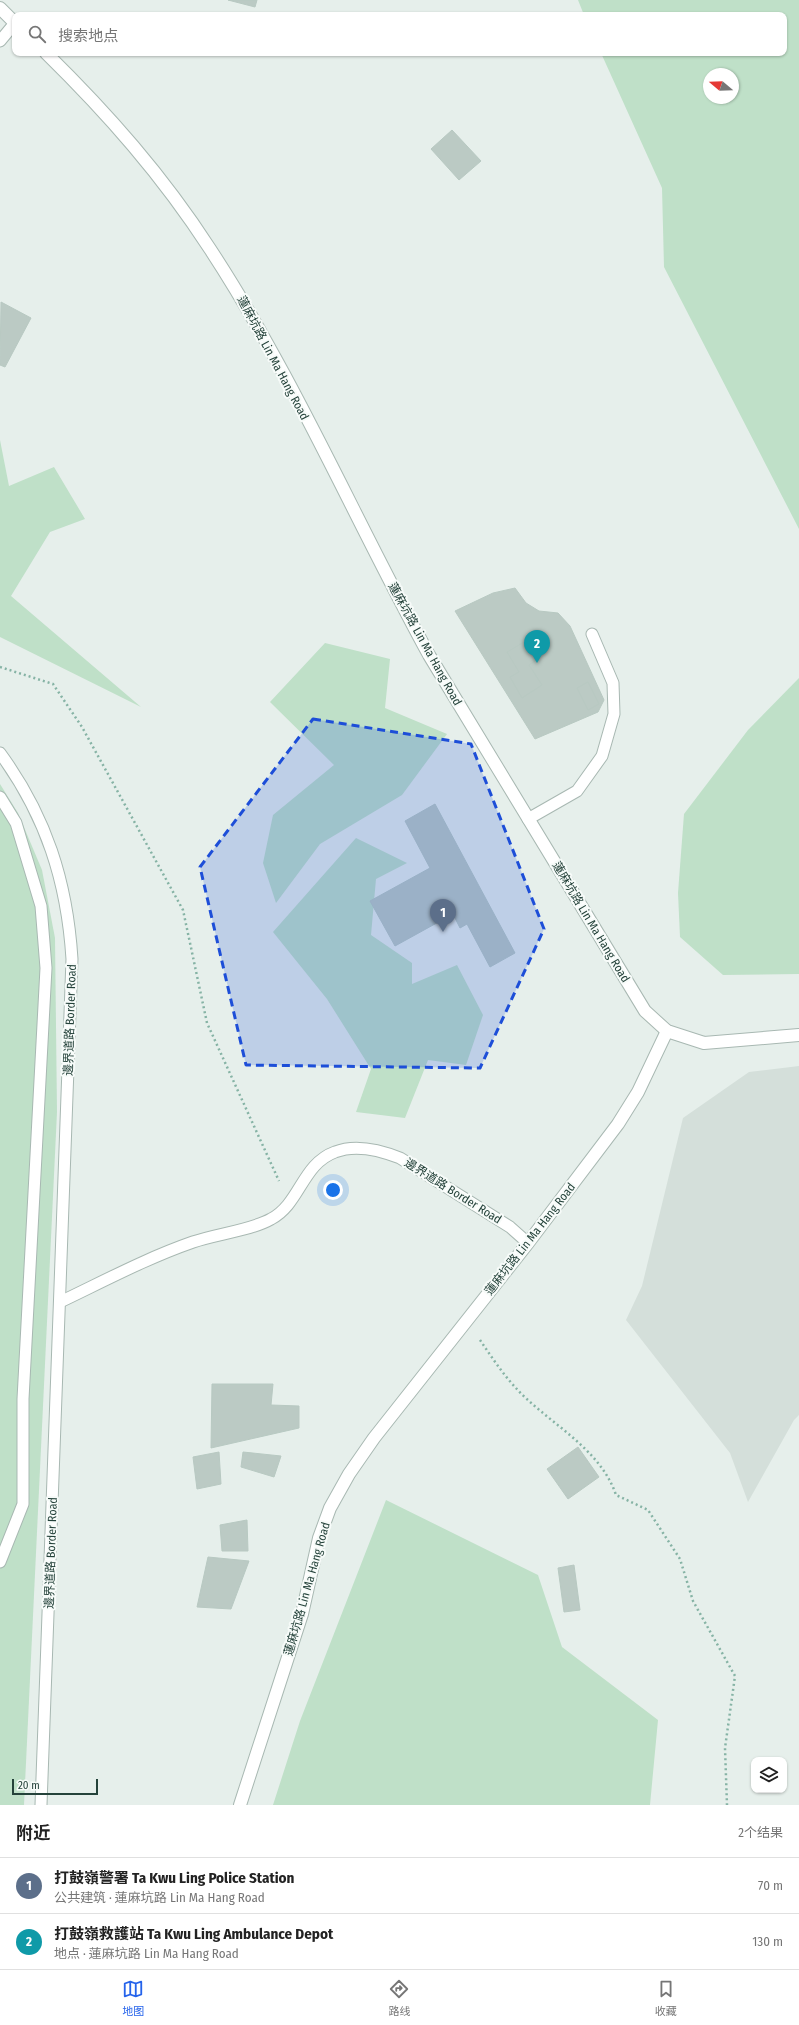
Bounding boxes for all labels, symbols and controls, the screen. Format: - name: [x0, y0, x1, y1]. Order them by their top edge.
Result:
- search box: [12, 12, 787, 56]
- icon: search: [26, 23, 48, 45]
- text: 搜索地点: [58, 27, 118, 45]
- north arrow: [703, 68, 739, 104]
- street label: 蓮麻坑路 Lin Ma Hang Road: [234, 294, 312, 422]
- street label: 蓮麻坑路 Lin Ma Hang Road: [385, 580, 465, 708]
- pin: 2: [524, 630, 550, 663]
- street label: 蓮麻坑路 Lin Ma Hang Road: [549, 859, 633, 985]
- pin: 1: [430, 899, 456, 932]
- street label: 邊界道路 Border Road: [61, 964, 79, 1076]
- street label: 邊界道路 Border Road: [402, 1155, 504, 1227]
- your location: [323, 1180, 343, 1200]
- street label: 蓮麻坑路 Lin Ma Hang Road: [482, 1180, 578, 1298]
- street label: 邊界道路 Border Road: [42, 1497, 60, 1609]
- street label: 蓮麻坑路 Lin Ma Hang Road: [281, 1521, 333, 1657]
- map controls: [751, 1757, 787, 1793]
- button: layers: [751, 1757, 787, 1793]
- scale bar: [12, 1777, 98, 1796]
- text: 20 m: [18, 1779, 40, 1792]
- text: 附近: [16, 1823, 50, 1844]
- text: 2个结果: [738, 1825, 783, 1840]
- text: 打鼓嶺警署 Ta Kwu Ling Police Station: [54, 1869, 294, 1887]
- text: 1: [26, 1878, 32, 1893]
- text: 70 m: [758, 1878, 783, 1893]
- text: 公共建筑 · 蓮麻坑路 Lin Ma Hang Road: [54, 1890, 265, 1905]
- text: 打鼓嶺救護站 Ta Kwu Ling Ambulance Depot: [54, 1925, 333, 1943]
- text: 2: [26, 1934, 32, 1949]
- text: 130 m: [752, 1934, 783, 1949]
- text: 地点 · 蓮麻坑路 Lin Ma Hang Road: [54, 1946, 239, 1961]
- tab: 地图: [122, 1978, 144, 2018]
- tab: 路线: [388, 1978, 410, 2018]
- tab: 收藏: [655, 1978, 677, 2018]

